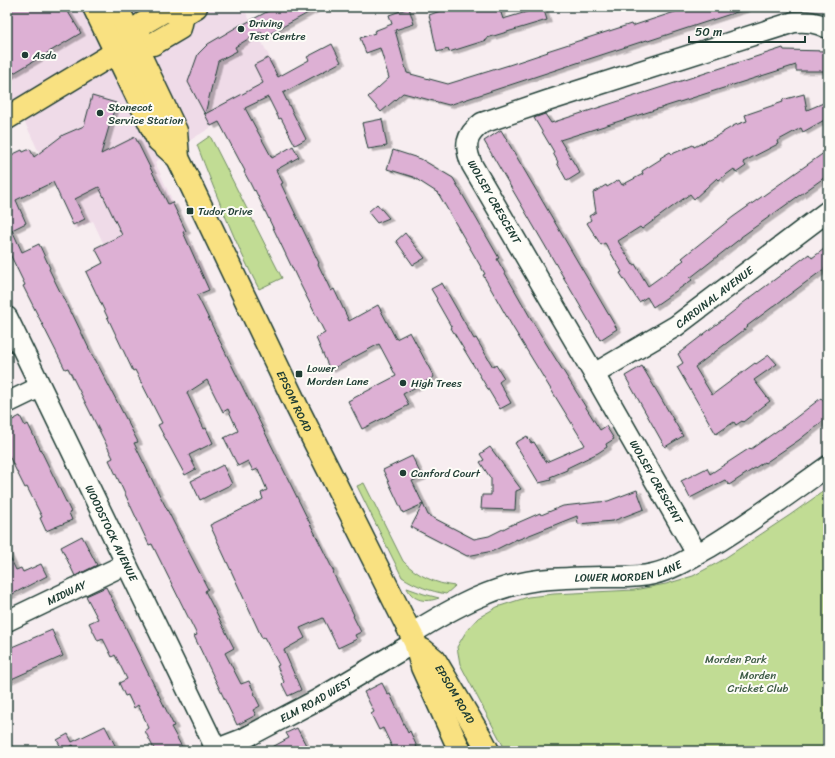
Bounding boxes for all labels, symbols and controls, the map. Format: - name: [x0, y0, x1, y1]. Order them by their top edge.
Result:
- place label: Driving Test Centre: [249, 14, 306, 46]
- scale bar: [689, 18, 805, 44]
- text: 50 m: [695, 21, 722, 43]
- marker: Driving Test Centre: [236, 24, 246, 34]
- place label: Asda: [32, 46, 57, 65]
- marker: Asda: [20, 50, 30, 60]
- place label: Stonecot Service Station: [108, 98, 183, 130]
- marker: Stonecot Service Station: [95, 108, 105, 118]
- street label: WOLSEY CRESCENT: [462, 156, 526, 249]
- place label: Tudor Drive: [198, 202, 253, 221]
- marker: Tudor Drive: [185, 206, 195, 216]
- street label: CARDINAL AVENUE: [671, 261, 758, 333]
- place label: Lower Morden Lane: [307, 359, 369, 391]
- street label: EPSOM ROAD: [271, 367, 318, 436]
- marker: Lower Morden Lane: [294, 369, 304, 379]
- place label: High Trees: [411, 374, 463, 393]
- marker: High Trees: [398, 378, 408, 388]
- street label: WOLSEY CRESCENT: [624, 436, 688, 529]
- place label: Canford Court: [411, 464, 481, 483]
- marker: Canford Court: [398, 468, 408, 478]
- street label: WOODSTOCK AVENUE: [80, 481, 143, 585]
- street label: LOWER MORDEN LANE: [574, 554, 686, 587]
- street label: MIDWAY: [43, 574, 90, 610]
- park label: Morden Park: [705, 650, 767, 669]
- street label: EPSOM ROAD: [430, 661, 480, 728]
- park label: Morden Cricket Club: [728, 666, 789, 698]
- street label: ELM ROAD WEST: [276, 671, 356, 728]

